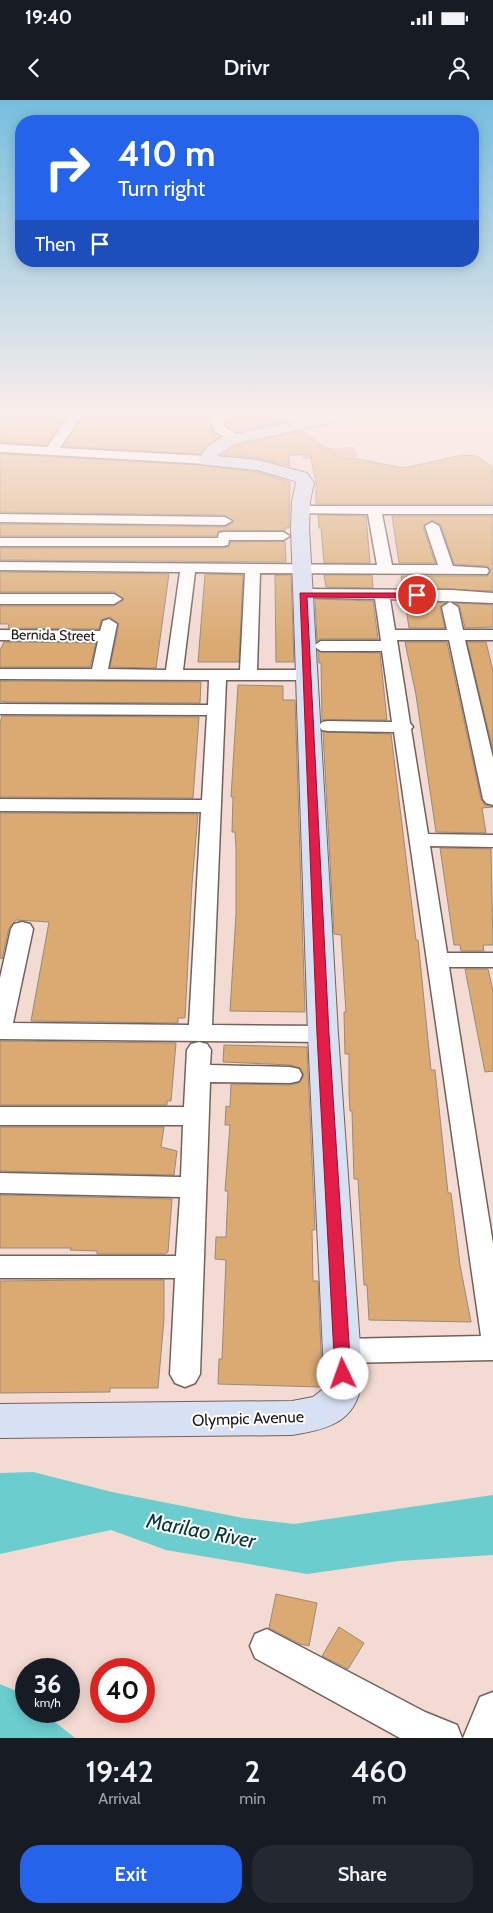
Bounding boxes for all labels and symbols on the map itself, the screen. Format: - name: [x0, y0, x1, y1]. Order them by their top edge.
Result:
- pin: [396, 574, 438, 616]
- street label: Bernida Street: [11, 625, 96, 645]
- position arrow: [316, 1347, 368, 1399]
- street label: Olympic Avenue: [192, 1407, 304, 1430]
- water label: Marilao River: [143, 1508, 259, 1554]
- speed limit sign: 40: [90, 1658, 155, 1723]

